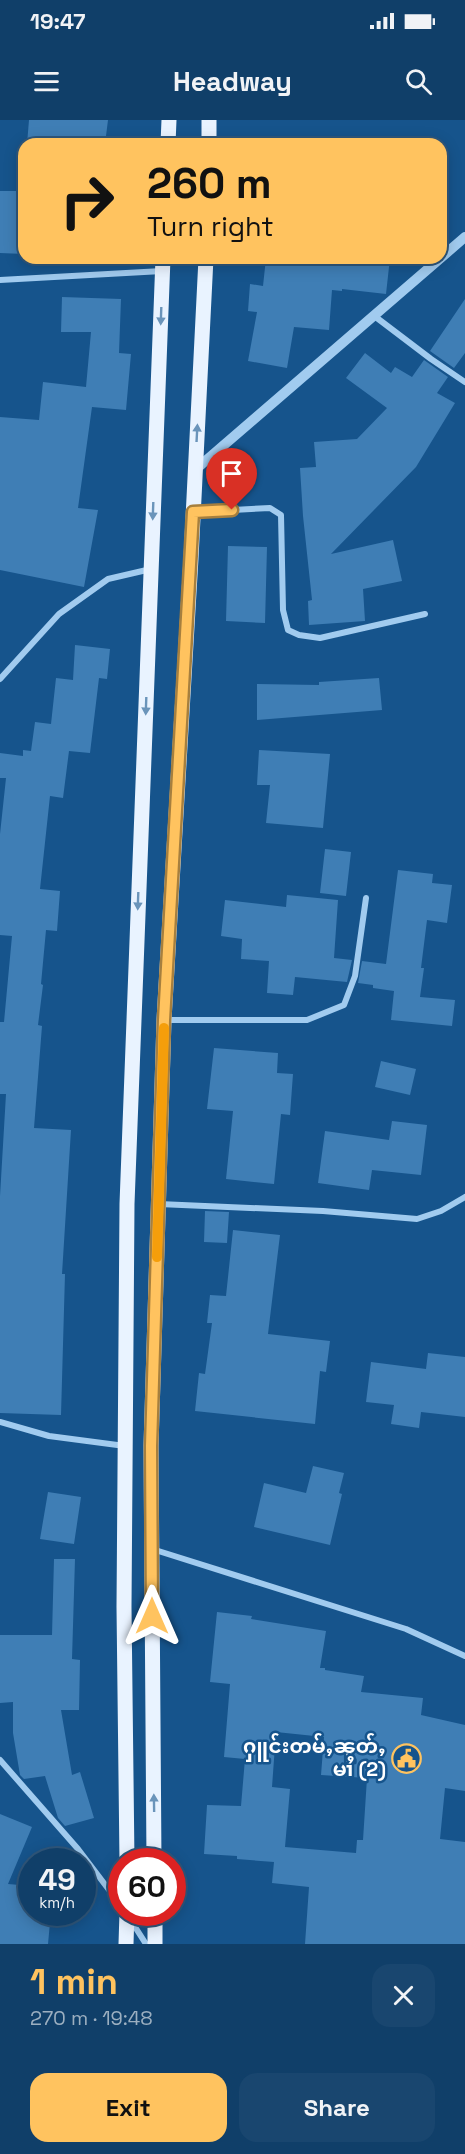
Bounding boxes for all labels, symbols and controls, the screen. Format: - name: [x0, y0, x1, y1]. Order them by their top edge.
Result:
- text: 19:47: [30, 7, 85, 35]
- text: Headway: [173, 64, 292, 99]
- icon: menu: [30, 65, 63, 98]
- icon: search: [402, 65, 435, 98]
- text: 260 m: [147, 157, 272, 210]
- icon: right: [48, 162, 126, 240]
- text: Turn right: [147, 209, 274, 244]
- one-way arrow: [156, 307, 165, 326]
- one-way arrow: [192, 424, 202, 443]
- pin: [206, 448, 257, 510]
- icon: arrive: [215, 457, 248, 490]
- one-way arrow: [148, 502, 157, 521]
- one-way arrow: [141, 697, 150, 716]
- one-way arrow: [134, 892, 143, 911]
- position arrow: [120, 1584, 184, 1648]
- place label: ႁူင်းတမ်ႇၼူတ်ႇ မၢႆ (2): [243, 1733, 386, 1782]
- public building icon: ႁူင်းတမ်ႇၼူတ်ႇ မၢႆ (2): [391, 1742, 423, 1774]
- one-way arrow: [149, 1794, 159, 1813]
- speed limit sign: 60: [108, 1848, 186, 1926]
- text: 49: [38, 1860, 76, 1899]
- text: km/h: [39, 1893, 75, 1912]
- text: 1 min: [30, 1959, 118, 2005]
- button: close: [372, 1964, 435, 2027]
- text: 270 m · 19:48: [30, 2005, 153, 2031]
- button: Exit: [30, 2073, 227, 2142]
- button: Share: [239, 2073, 435, 2142]

